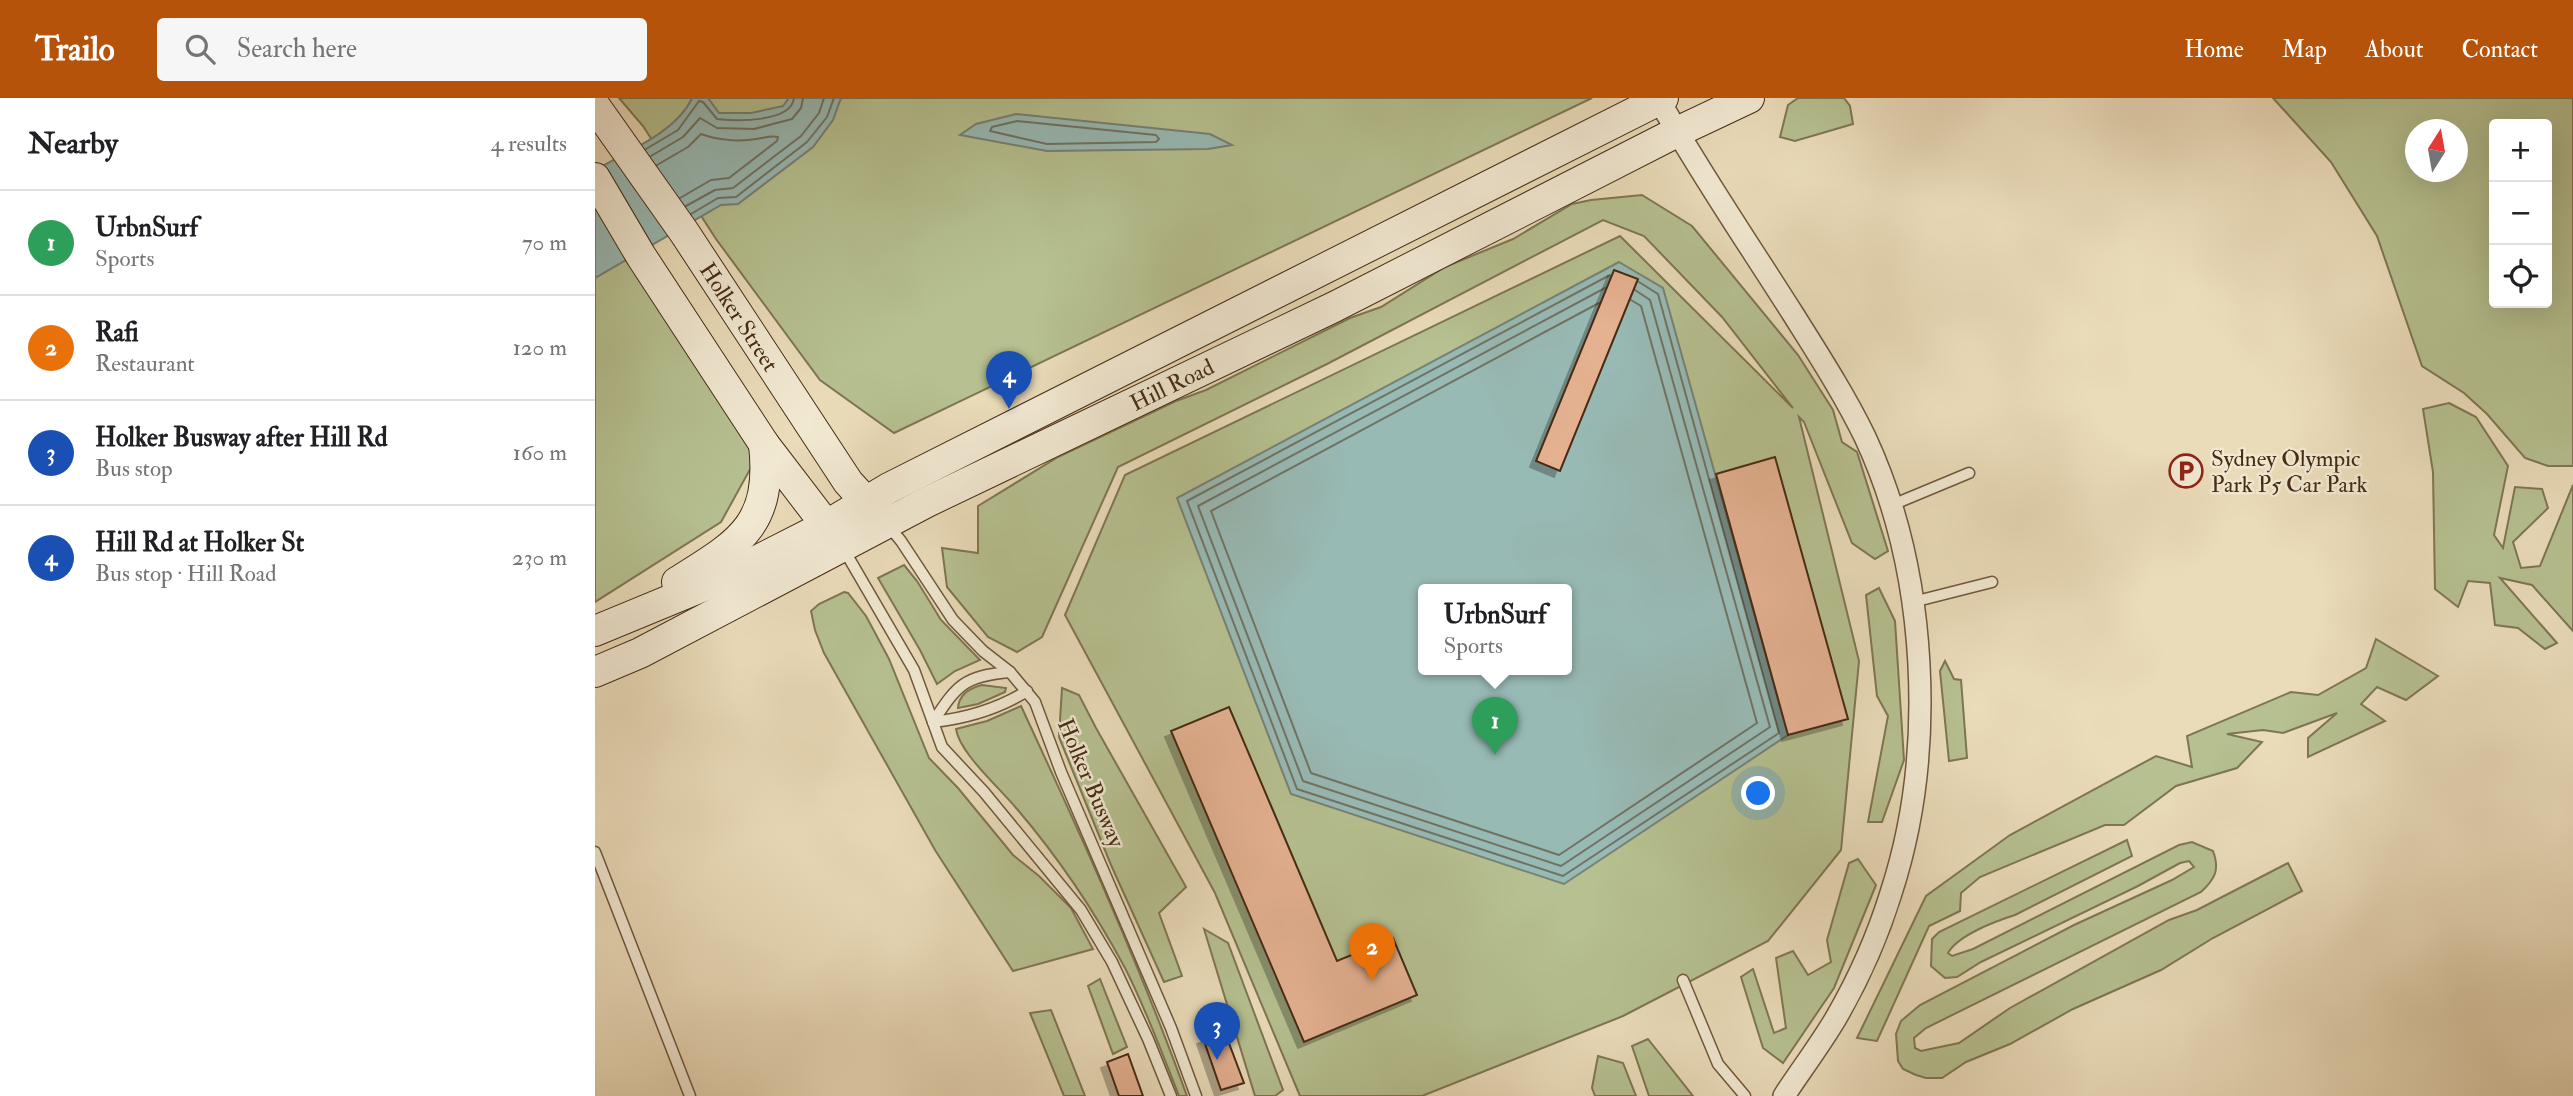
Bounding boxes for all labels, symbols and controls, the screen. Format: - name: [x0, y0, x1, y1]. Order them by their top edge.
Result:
- search box: [157, 18, 647, 81]
- text: Trailo: [35, 29, 115, 70]
- icon: search: [181, 30, 219, 68]
- text: Search here: [237, 33, 357, 65]
- text: Home: [2184, 34, 2244, 65]
- text: Map: [2282, 34, 2327, 65]
- text: About: [2365, 34, 2424, 65]
- text: Contact: [2462, 34, 2538, 65]
- north arrow: [2405, 119, 2468, 182]
- map controls: [2489, 119, 2552, 308]
- button: +: [2489, 119, 2552, 182]
- text: Nearby: [28, 125, 118, 162]
- text: 4 results: [491, 129, 567, 158]
- button: −: [2489, 182, 2552, 245]
- text: UrbnSurf: [95, 212, 198, 244]
- text: 1: [47, 228, 55, 257]
- text: 70 m: [522, 228, 567, 257]
- text: Sports: [95, 244, 154, 273]
- button: locate: [2489, 245, 2552, 308]
- street label: Holker Street: [693, 257, 785, 377]
- text: Rafi: [95, 317, 139, 349]
- text: 2: [45, 333, 57, 362]
- text: 120 m: [513, 333, 567, 362]
- text: Restaurant: [95, 349, 195, 378]
- pin: 4: [986, 351, 1032, 409]
- street label: Hill Road: [1125, 352, 1219, 418]
- text: Holker Busway after Hill Rd: [95, 422, 388, 454]
- text: 3: [47, 438, 55, 467]
- text: 160 m: [513, 438, 567, 467]
- place label: Sydney Olympic Park P5 Car Park: [2211, 444, 2368, 499]
- parking icon: Sydney Olympic Park P5 Car Park: [2167, 452, 2205, 490]
- text: Bus stop: [95, 454, 173, 483]
- text: Hill Rd at Holker St: [95, 527, 304, 559]
- text: 4: [45, 543, 57, 572]
- text: 230 m: [512, 543, 567, 572]
- text: Bus stop · Hill Road: [95, 559, 277, 588]
- popup: [1418, 584, 1572, 675]
- text: UrbnSurf: [1444, 599, 1546, 631]
- text: Sports: [1444, 631, 1503, 660]
- pin: 1: [1472, 697, 1518, 755]
- street label: Holker Busway: [1051, 714, 1132, 853]
- your location: [1741, 776, 1775, 810]
- pin: 2: [1349, 923, 1395, 981]
- pin: 3: [1194, 1002, 1240, 1060]

